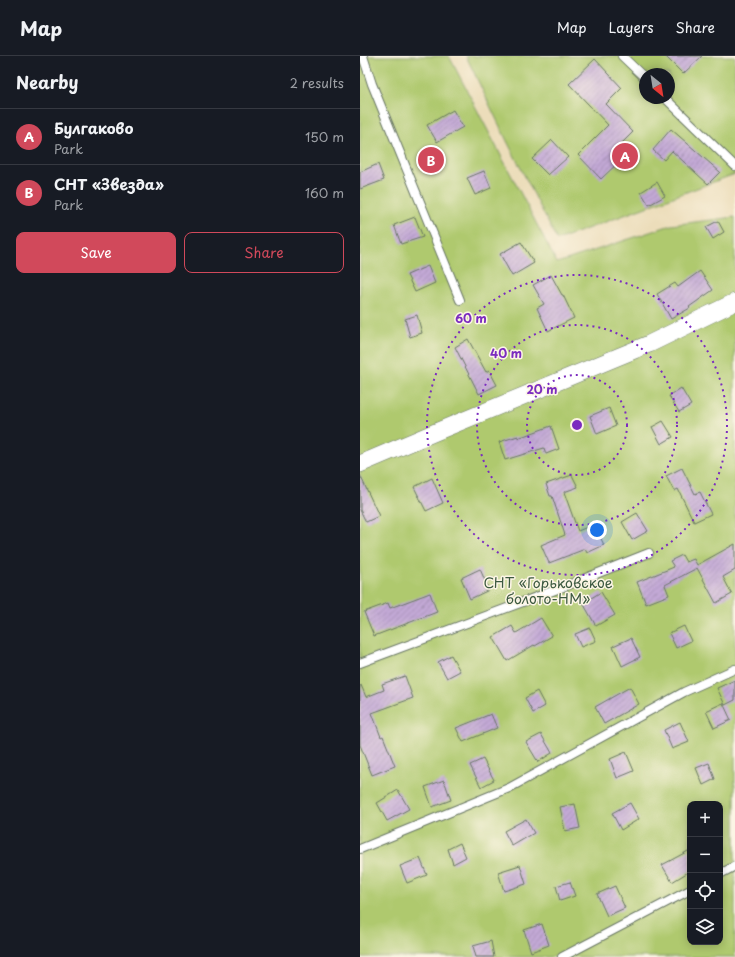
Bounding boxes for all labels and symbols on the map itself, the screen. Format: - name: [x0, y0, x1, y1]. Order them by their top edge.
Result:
- north arrow: [639, 68, 675, 104]
- pin: A: [612, 141, 638, 171]
- pin: B: [418, 145, 444, 175]
- text: 60 m: [455, 309, 487, 327]
- text: 40 m: [490, 344, 522, 362]
- text: 20 m: [526, 380, 558, 398]
- centre of rings: [570, 418, 584, 432]
- your location: [587, 520, 607, 540]
- park label: СНТ «Горьковское болото-НМ»: [483, 572, 613, 609]

